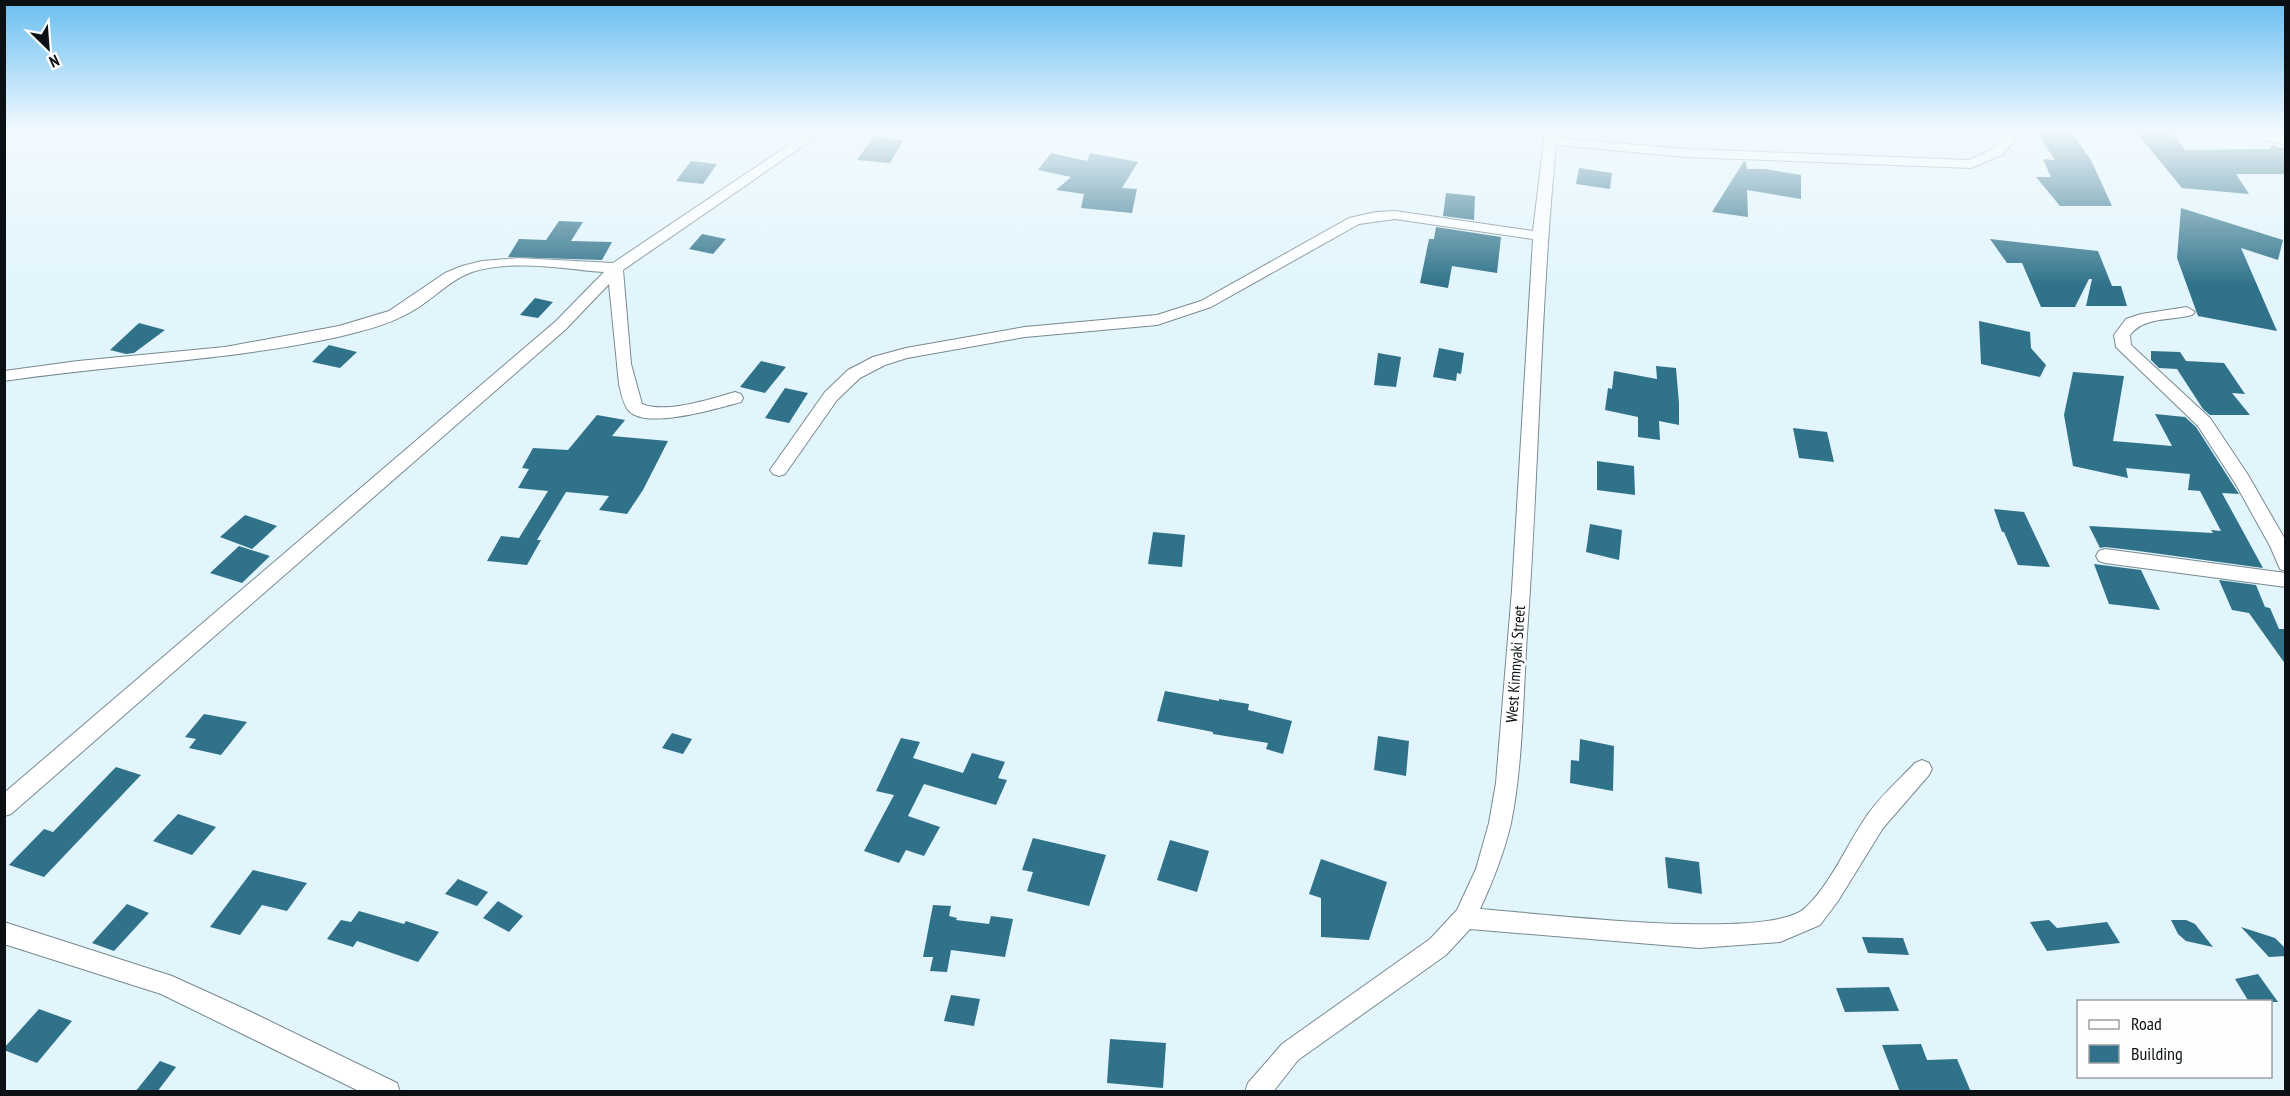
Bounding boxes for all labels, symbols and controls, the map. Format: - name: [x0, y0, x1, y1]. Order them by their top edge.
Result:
- north arrow: [18, 18, 78, 78]
- text: N: [46, 51, 62, 72]
- street label: West Kimnyaki Street: [1501, 604, 1529, 723]
- legend: [2077, 1000, 2272, 1078]
- text: Road: [2131, 1012, 2162, 1035]
- text: Building: [2131, 1042, 2183, 1065]

